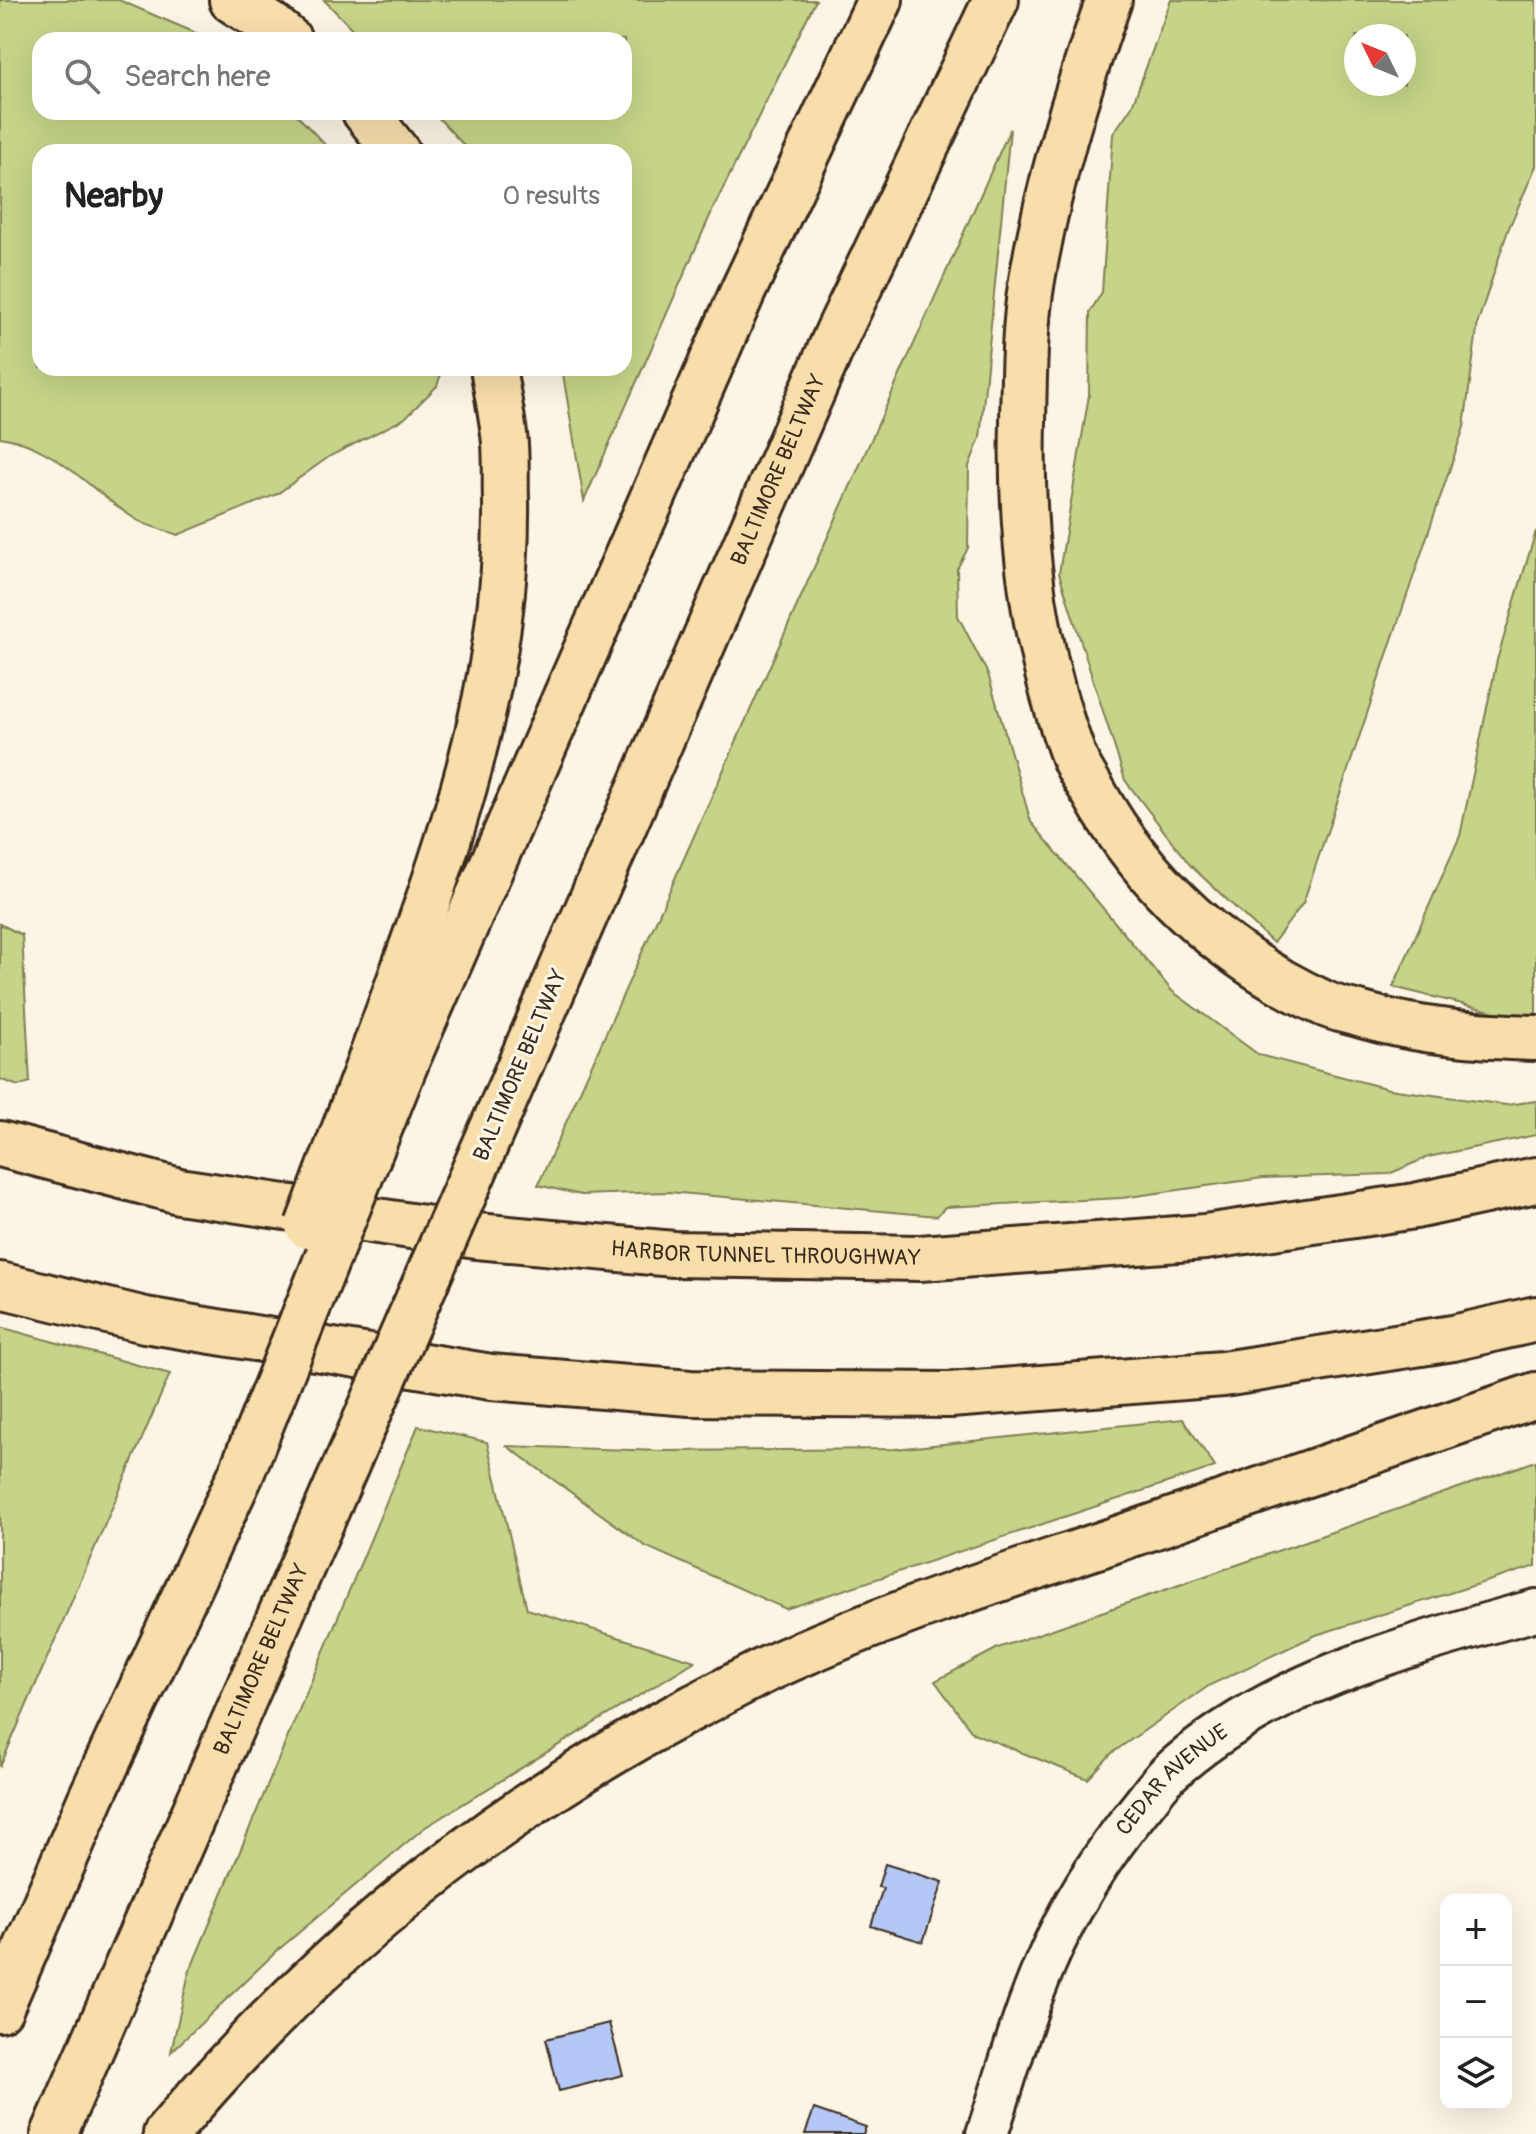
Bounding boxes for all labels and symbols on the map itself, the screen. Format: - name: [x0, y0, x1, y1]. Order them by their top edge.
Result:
- north arrow: [1344, 24, 1416, 96]
- street label: BALTIMORE BELTWAY: [724, 370, 832, 570]
- street label: BALTIMORE BELTWAY: [467, 965, 573, 1165]
- street label: HARBOR TUNNEL THROUGHWAY: [610, 1234, 921, 1272]
- street label: BALTIMORE BELTWAY: [207, 1559, 315, 1759]
- street label: CEDAR AVENUE: [1110, 1718, 1234, 1841]

